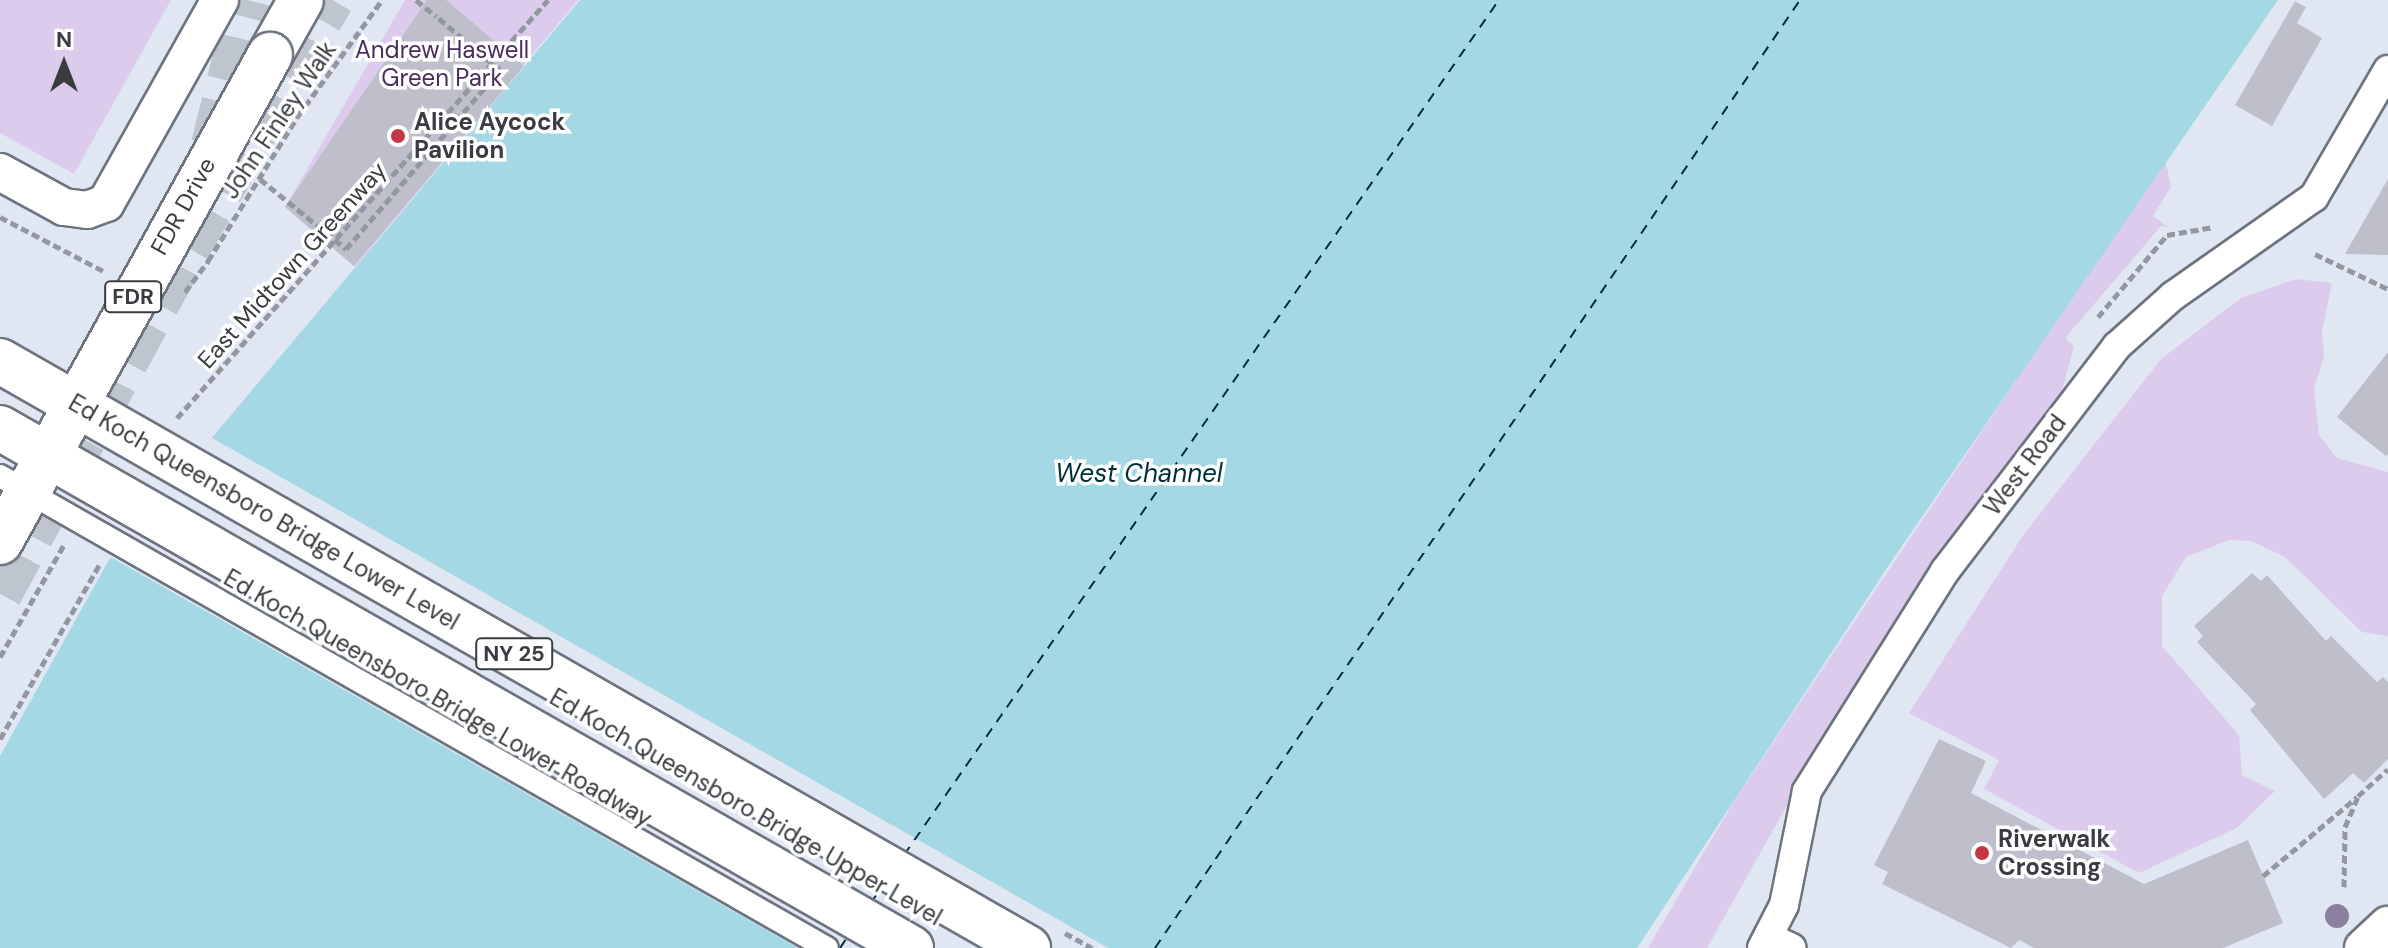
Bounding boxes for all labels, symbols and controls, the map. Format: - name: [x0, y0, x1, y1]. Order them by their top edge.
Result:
- north arrow: [24, 24, 104, 104]
- text: N: [56, 25, 72, 54]
- street label: John Finley Walk: [216, 36, 342, 204]
- park label: Andrew Haswell Green Park: [355, 36, 529, 92]
- place label: Alice Aycock Pavilion: [414, 108, 565, 164]
- marker: Alice Aycock Pavilion: [389, 127, 407, 145]
- street label: FDR Drive: [145, 152, 221, 260]
- street label: East Midtown Greenway: [192, 156, 392, 374]
- road number: FDR: [103, 279, 163, 315]
- street label: Ed Koch Queensboro Bridge Lower Level: [64, 388, 464, 636]
- street label: West Road: [1978, 409, 2072, 521]
- water label: West Channel: [1055, 458, 1223, 490]
- street label: Ed Koch Queensboro Bridge Lower Roadway: [219, 563, 657, 833]
- road number: NY 25: [474, 636, 554, 672]
- street label: Ed Koch Queensboro Bridge Upper Level: [545, 682, 947, 932]
- place label: Riverwalk Crossing: [1998, 825, 2110, 881]
- marker: Riverwalk Crossing: [1973, 844, 1991, 862]

